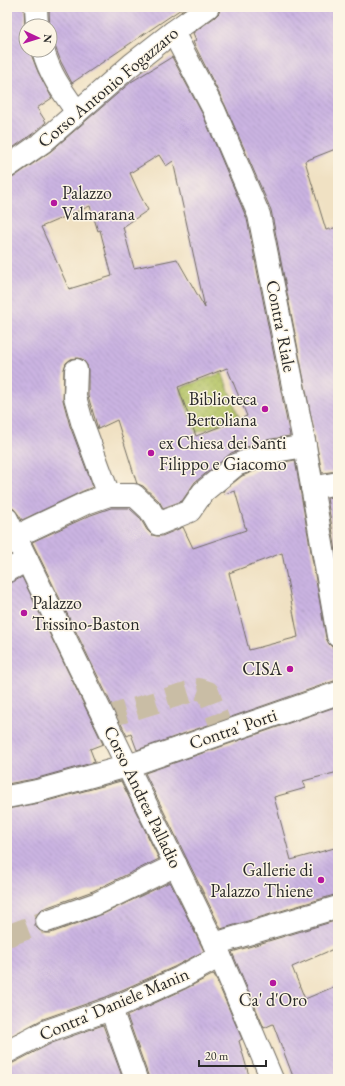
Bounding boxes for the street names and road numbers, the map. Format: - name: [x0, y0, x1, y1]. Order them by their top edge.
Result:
- street label: Corso Antonio Fogazzaro: [33, 21, 183, 152]
- street label: Contra' Riale: [261, 278, 302, 374]
- street label: Contra' Porti: [186, 703, 280, 754]
- street label: Corso Andrea Palladio: [99, 722, 188, 872]
- street label: Contra' Daniele Manin: [36, 961, 193, 1045]

